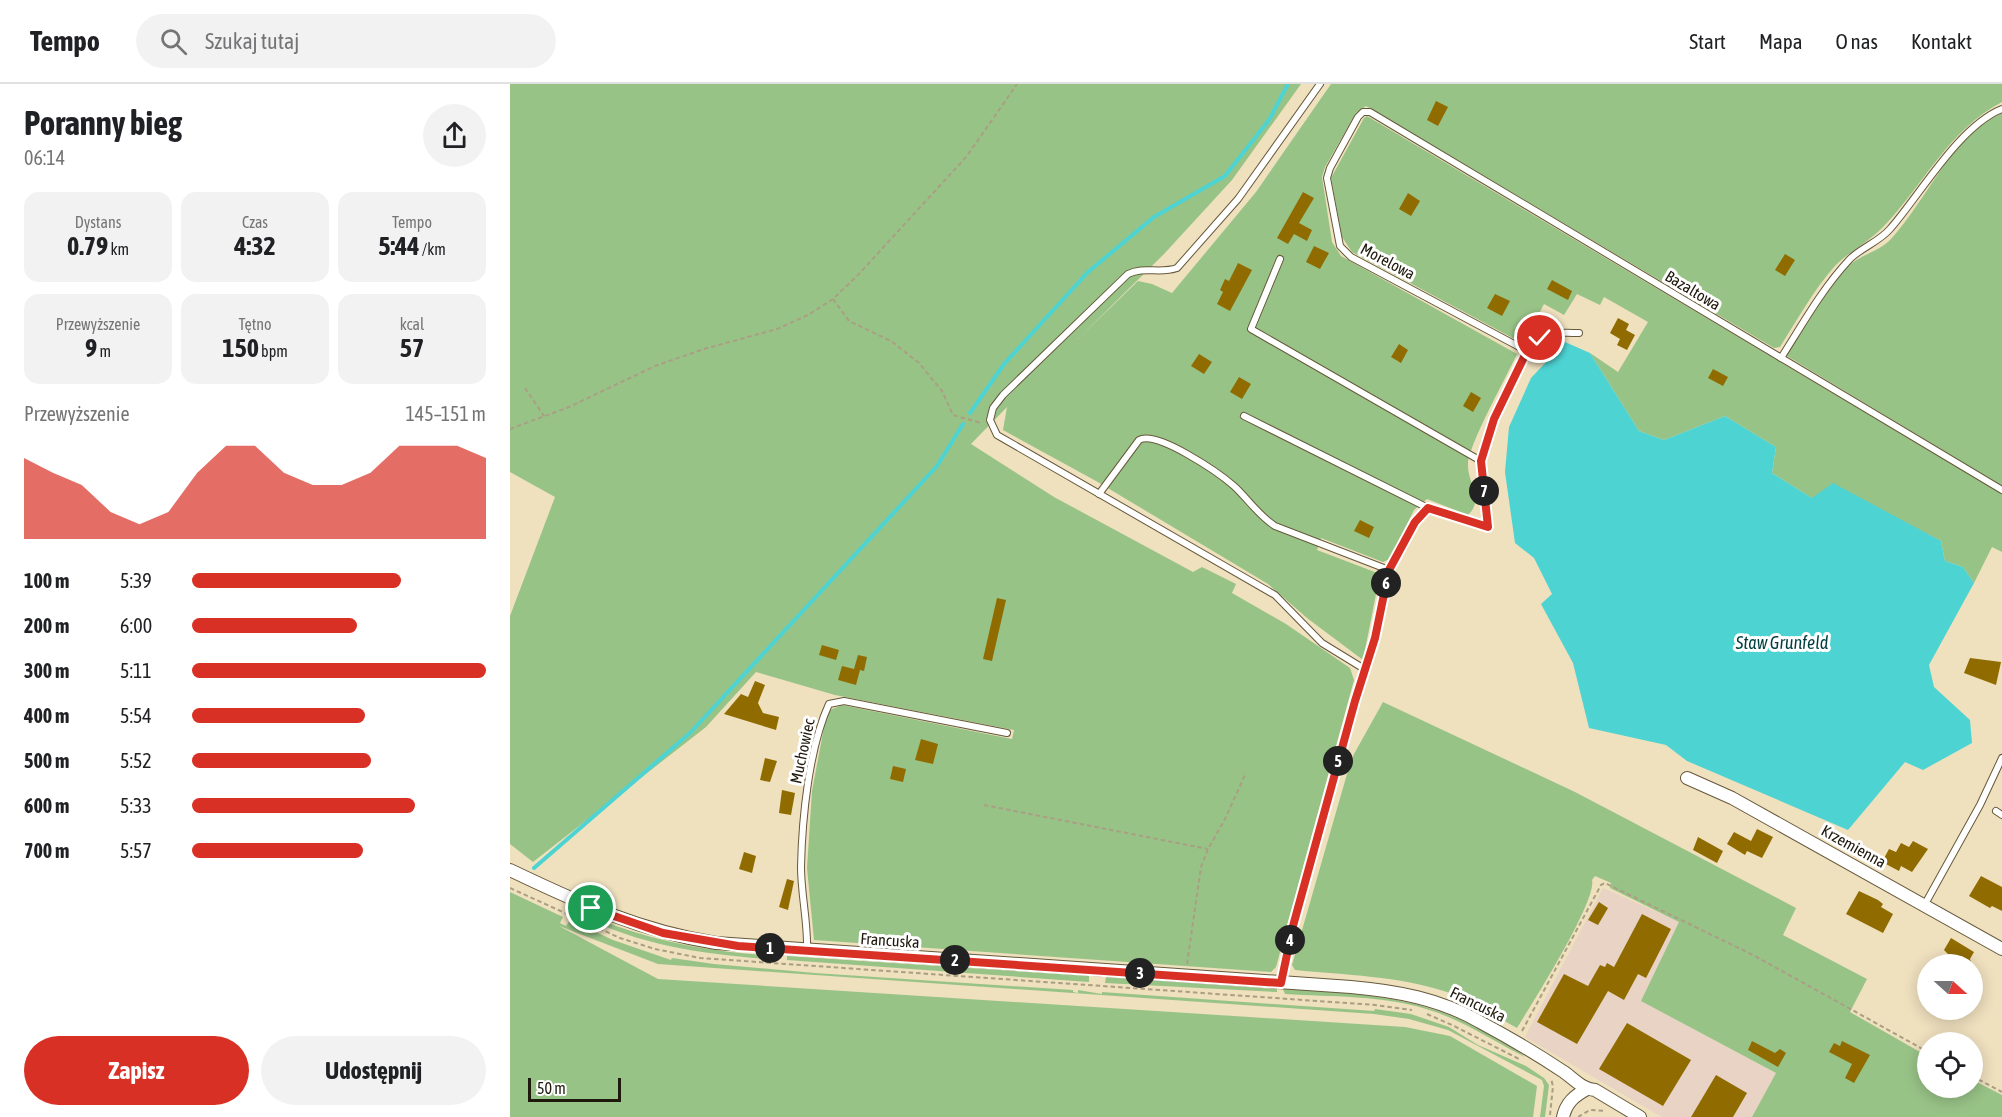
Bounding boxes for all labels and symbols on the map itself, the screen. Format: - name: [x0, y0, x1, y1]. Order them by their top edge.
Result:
- street label: Morelowa: [1358, 239, 1418, 283]
- street label: Bazaltowa: [1662, 267, 1724, 313]
- pin: [1514, 312, 1565, 363]
- pin: 7: [1469, 476, 1499, 506]
- pin: 6: [1371, 568, 1401, 598]
- water label: Staw Grunfeld: [1735, 632, 1829, 653]
- street label: Muchowiec: [786, 717, 818, 785]
- pin: 5: [1323, 746, 1353, 776]
- street label: Krzemienna: [1819, 821, 1889, 871]
- pin: [565, 882, 616, 933]
- pin: 4: [1275, 925, 1305, 955]
- street label: Francuska: [860, 929, 920, 951]
- pin: 1: [755, 933, 785, 963]
- pin: 2: [940, 945, 970, 975]
- north arrow: [1917, 954, 1983, 1020]
- pin: 3: [1125, 958, 1155, 988]
- street label: Francuska: [1447, 983, 1509, 1025]
- scale bar: [528, 1075, 621, 1102]

